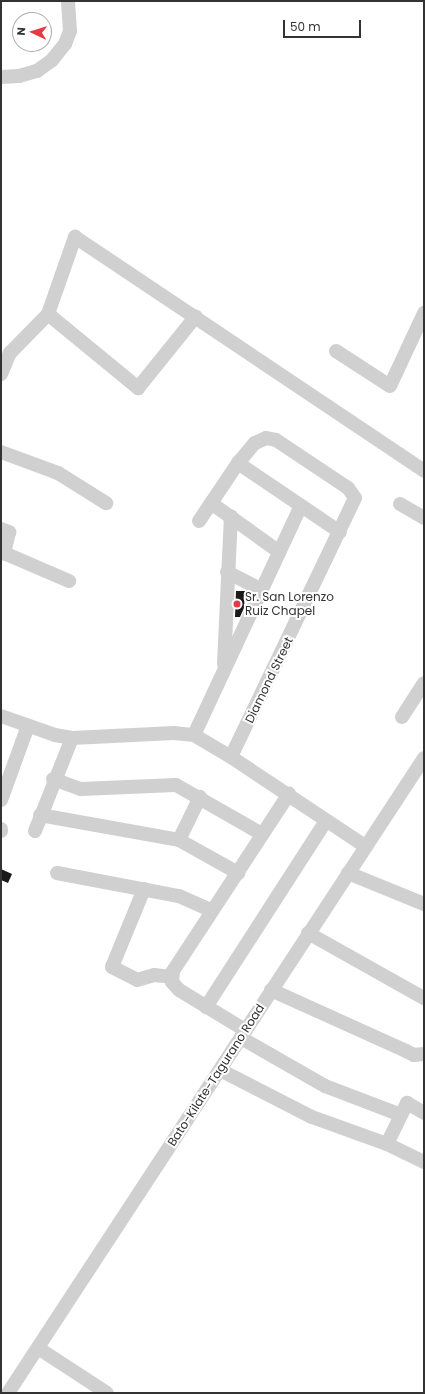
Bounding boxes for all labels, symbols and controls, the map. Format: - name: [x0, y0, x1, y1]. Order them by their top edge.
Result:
- north arrow: [12, 12, 52, 52]
- scale bar: [285, 12, 363, 38]
- text: 50 m: [290, 18, 321, 35]
- text: N: [13, 27, 29, 36]
- place label: Sr. San Lorenzo Ruiz Chapel: [245, 590, 334, 618]
- marker: Sr. San Lorenzo Ruiz Chapel: [232, 599, 242, 609]
- street label: Diamond Street: [242, 635, 296, 725]
- street label: Bato-Kilate-Tagurano Road: [165, 1001, 267, 1149]

